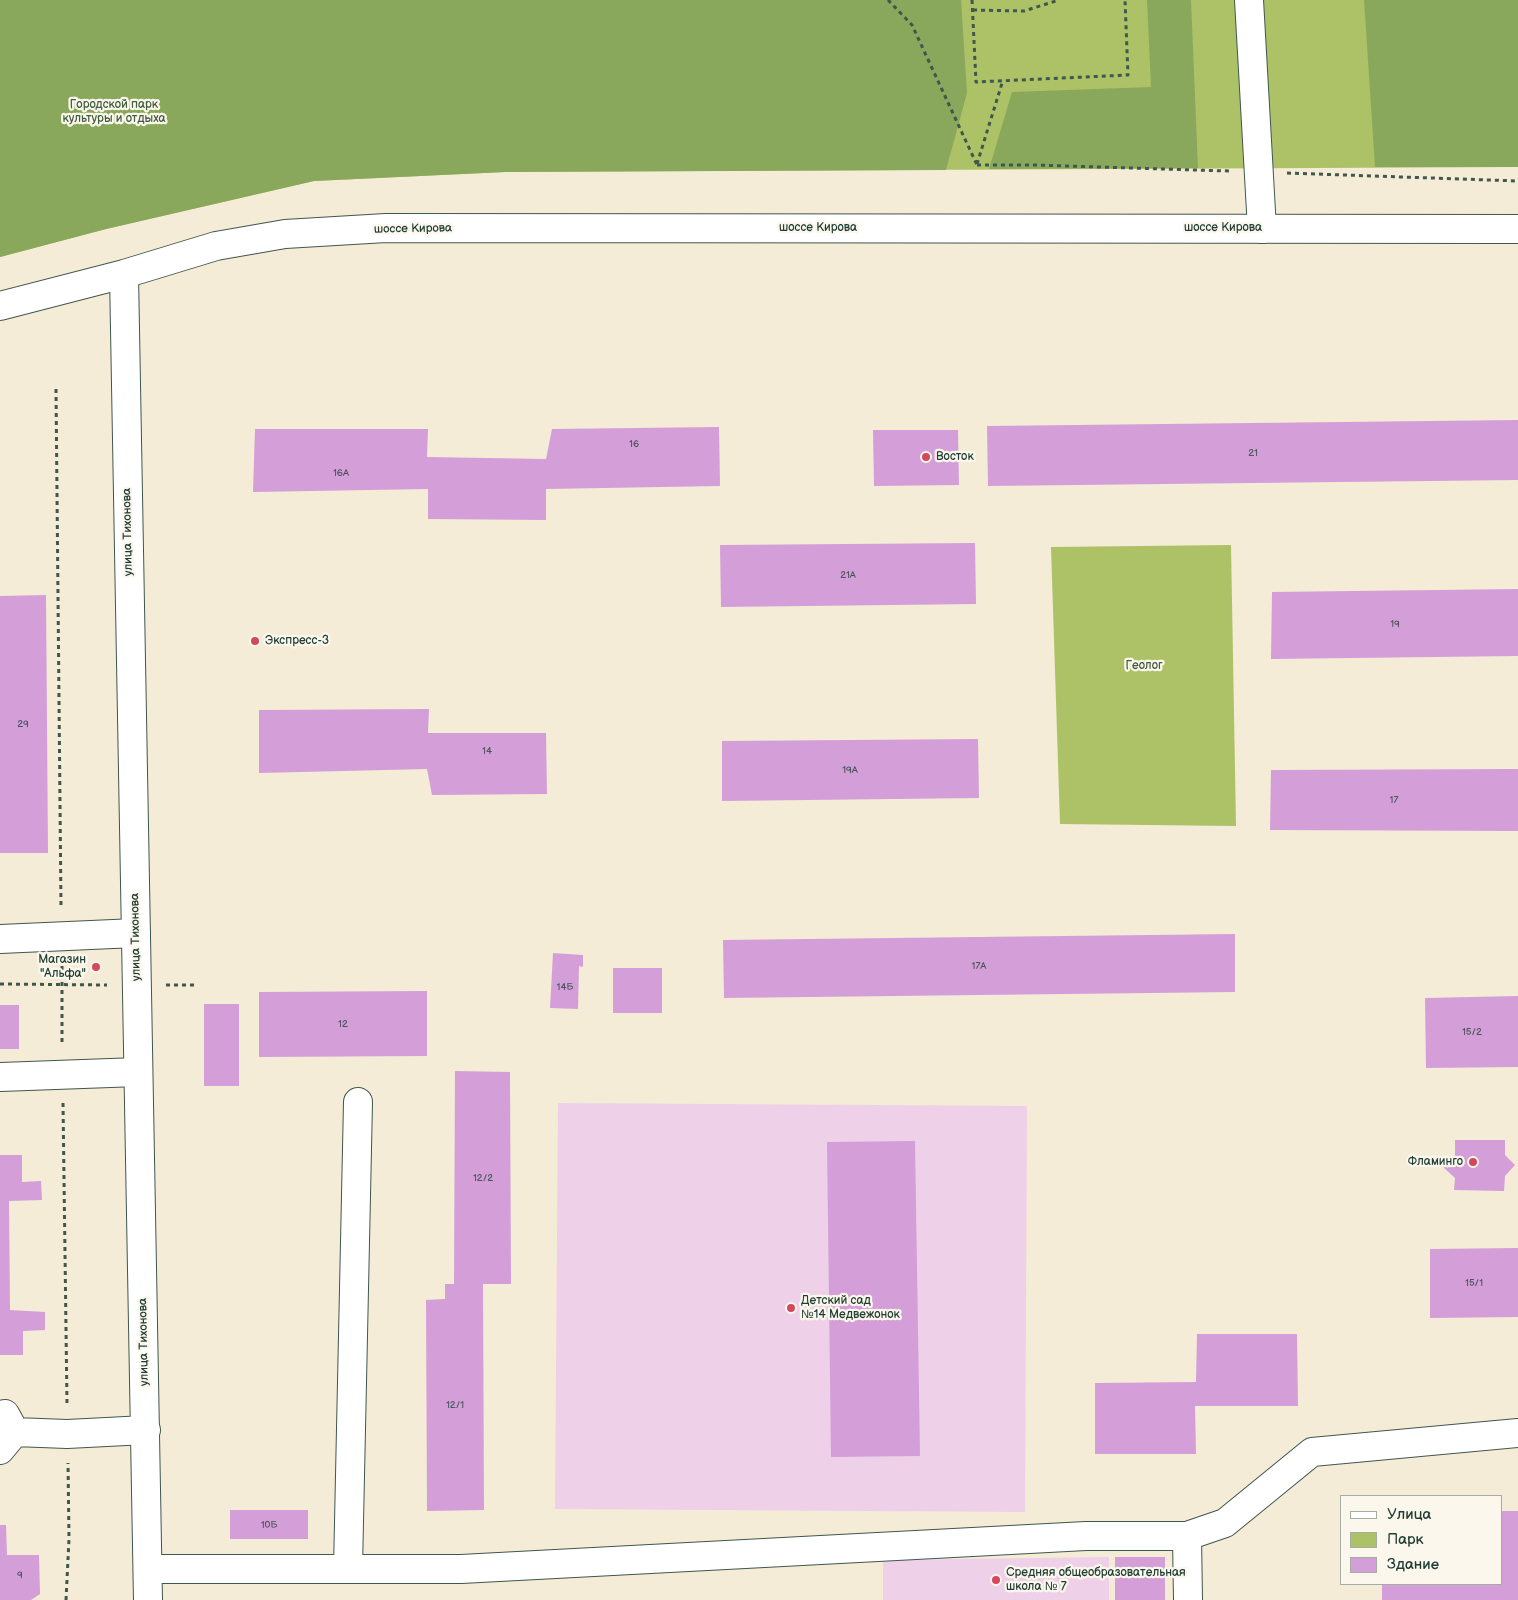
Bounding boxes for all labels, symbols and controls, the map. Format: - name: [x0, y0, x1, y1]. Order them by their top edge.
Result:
- park label: Городской парк культуры и отдыха: [62, 98, 166, 126]
- street label: шоссе Кирова: [374, 221, 452, 237]
- street label: шоссе Кирова: [779, 221, 857, 235]
- street label: шоссе Кирова: [1184, 221, 1262, 235]
- house number: 16: [629, 438, 639, 450]
- house number: 21: [1248, 447, 1258, 459]
- place label: Восток: [936, 450, 974, 464]
- marker: Восток: [920, 451, 932, 463]
- house number: 16А: [333, 467, 349, 479]
- street label: улица Тихонова: [120, 488, 136, 576]
- house number: 21А: [840, 569, 856, 581]
- house number: 19: [1390, 618, 1400, 630]
- place label: Экспресс-3: [265, 634, 329, 648]
- marker: Экспресс-3: [249, 635, 261, 647]
- park label: Геолог: [1125, 659, 1163, 673]
- house number: 29: [17, 718, 29, 730]
- house number: 14: [482, 745, 492, 757]
- house number: 19А: [842, 764, 858, 776]
- house number: 17: [1390, 794, 1398, 806]
- street label: улица Тихонова: [128, 893, 144, 981]
- place label: Магазин "Альфа": [38, 953, 86, 981]
- house number: 17А: [972, 960, 986, 972]
- marker: Магазин "Альфа": [90, 961, 102, 973]
- house number: 14Б: [557, 981, 573, 993]
- house number: 12: [338, 1018, 348, 1030]
- house number: 15/2: [1462, 1026, 1482, 1038]
- place label: Фламинго: [1408, 1155, 1463, 1169]
- marker: Фламинго: [1467, 1156, 1479, 1168]
- house number: 12/2: [473, 1172, 493, 1184]
- house number: 15/1: [1465, 1277, 1483, 1289]
- place label: Детский сад №14 Медвежонок: [801, 1294, 900, 1322]
- street label: улица Тихонова: [136, 1298, 152, 1386]
- marker: Детский сад №14 Медвежонок: [785, 1302, 797, 1314]
- house number: 12/1: [446, 1399, 464, 1411]
- legend: [1340, 1495, 1503, 1585]
- text: Улица: [1387, 1505, 1431, 1524]
- house number: 10Б: [261, 1519, 277, 1531]
- text: Парк: [1387, 1530, 1424, 1549]
- text: Здание: [1387, 1555, 1439, 1574]
- place label: Cредняя общеобразовательная школа № 7: [1006, 1566, 1186, 1594]
- house number: 9: [17, 1569, 23, 1581]
- marker: Cредняя общеобразовательная школа № 7: [990, 1574, 1002, 1586]

